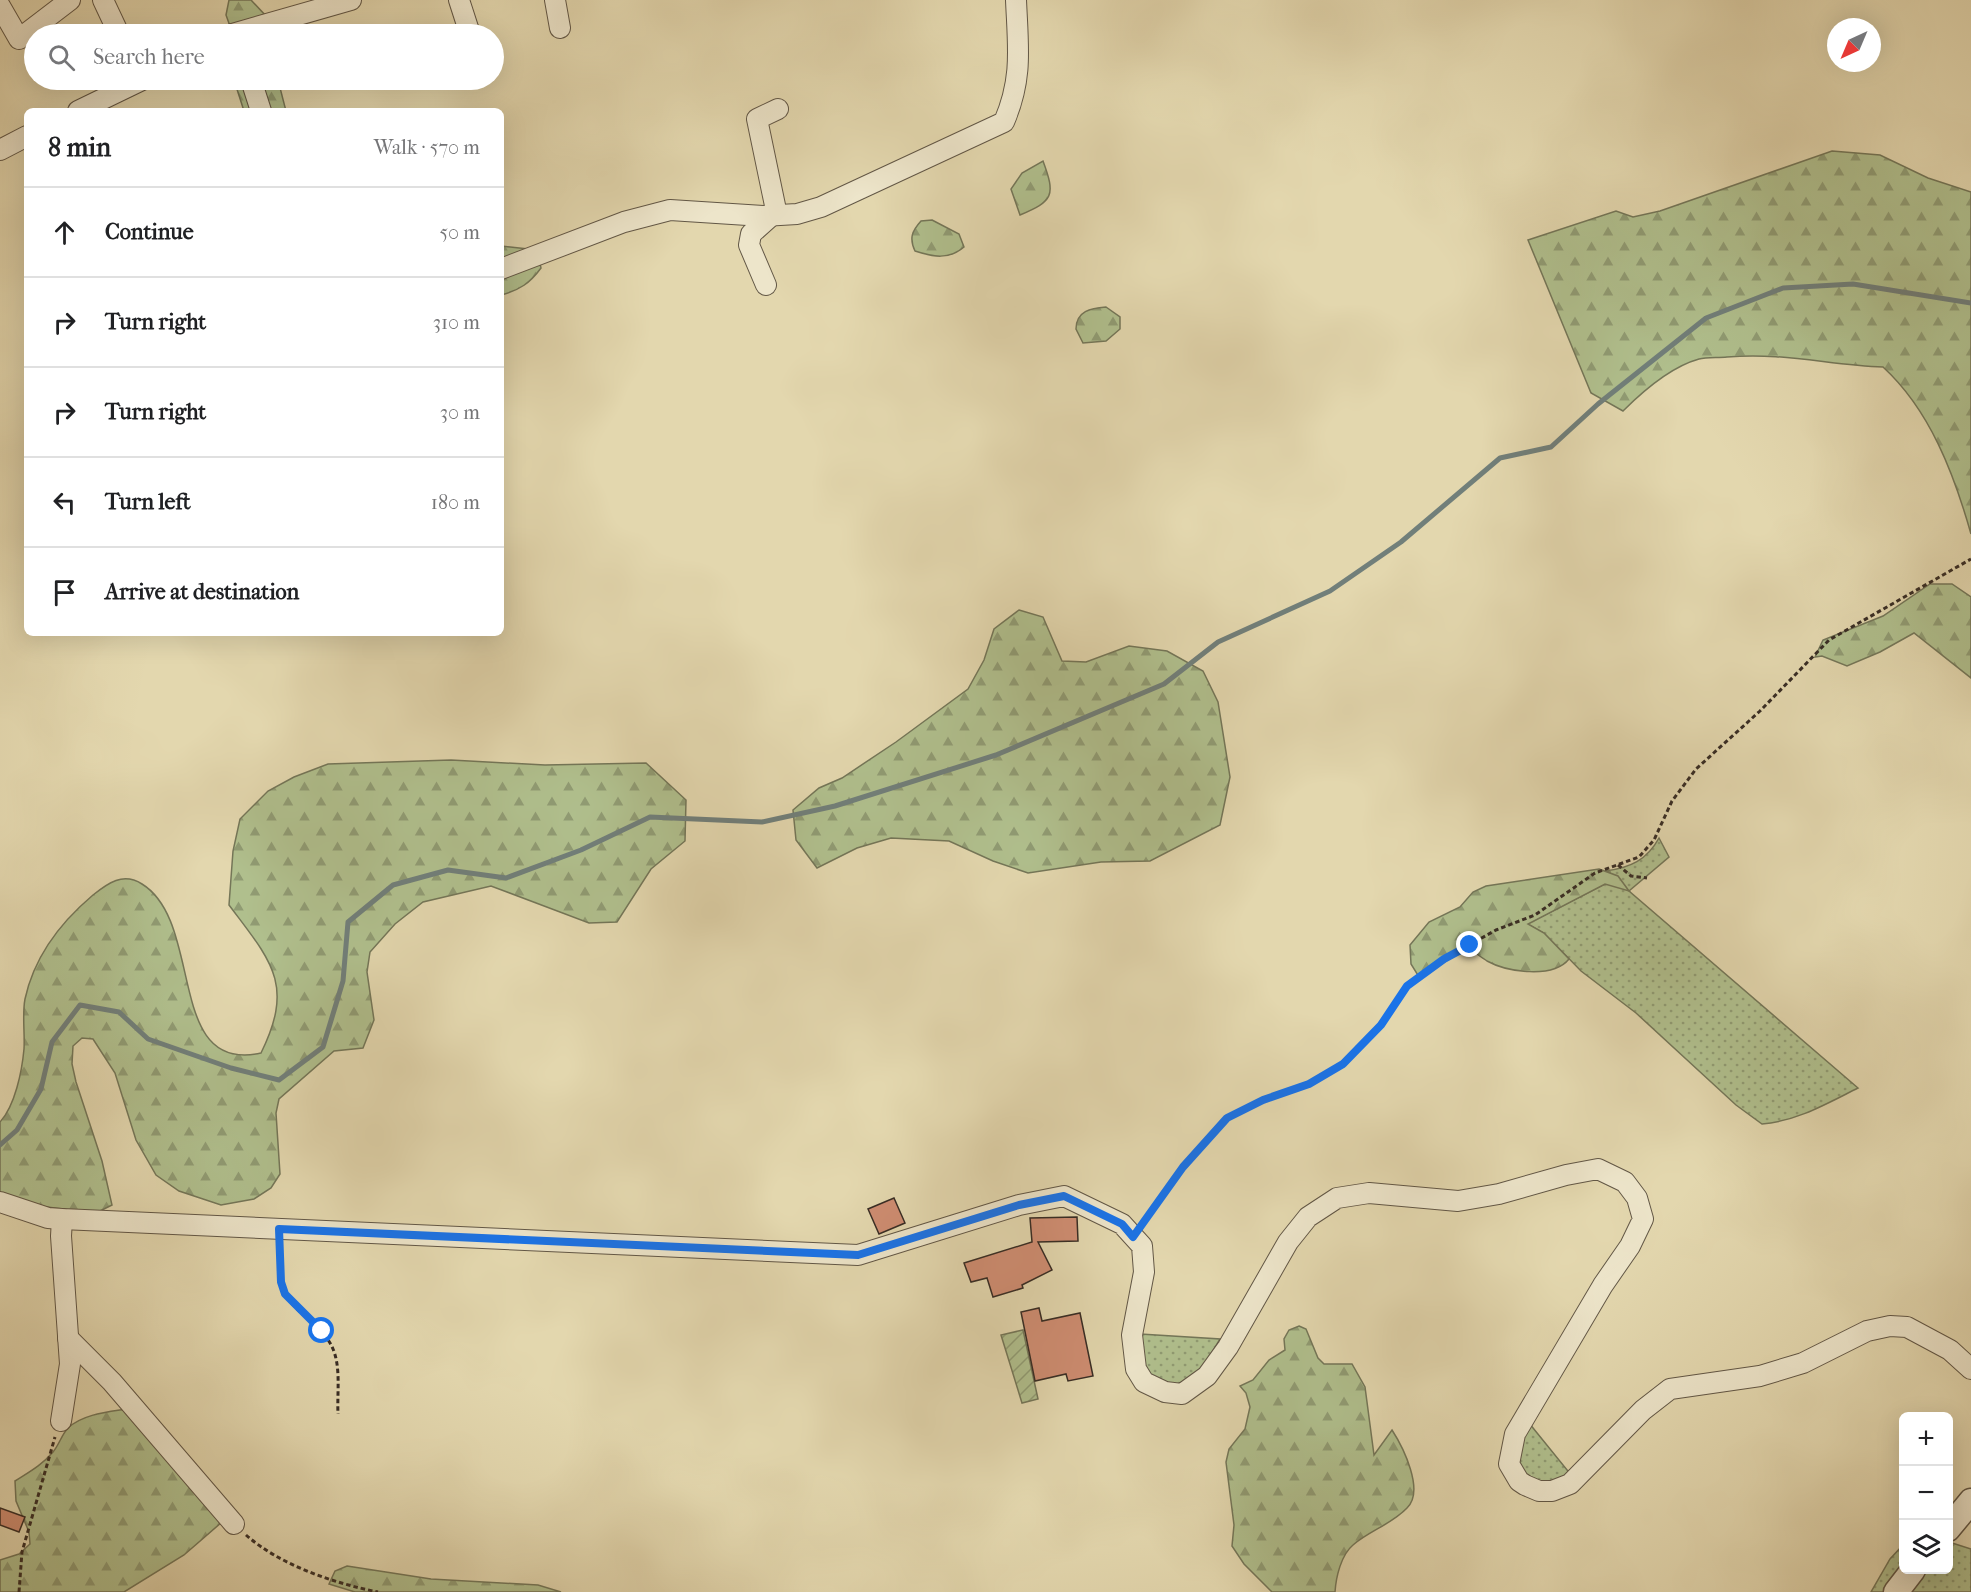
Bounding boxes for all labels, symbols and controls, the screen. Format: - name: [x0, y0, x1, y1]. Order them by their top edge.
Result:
- north arrow: [1827, 18, 1881, 72]
- search box: [24, 24, 504, 90]
- icon: search: [45, 41, 78, 74]
- text: Search here: [93, 44, 205, 70]
- text: 8 min: [48, 132, 111, 163]
- text: Walk · 570 m: [374, 136, 480, 159]
- icon: ahead: [48, 216, 81, 249]
- text: Continue: [105, 219, 194, 245]
- text: 50 m: [439, 221, 480, 244]
- icon: right: [48, 306, 81, 339]
- text: Turn right: [105, 309, 206, 335]
- text: 310 m: [433, 311, 480, 334]
- icon: right: [48, 396, 81, 429]
- text: Turn right: [105, 399, 206, 425]
- text: 30 m: [440, 401, 480, 424]
- icon: left: [48, 486, 81, 519]
- text: Turn left: [105, 489, 191, 515]
- text: 180 m: [431, 491, 480, 514]
- icon: arrive: [48, 576, 81, 609]
- text: Arrive at destination: [105, 579, 299, 605]
- route end: [1456, 931, 1482, 957]
- route start: [308, 1317, 334, 1343]
- map controls: [1899, 1412, 1953, 1574]
- button: +: [1899, 1412, 1953, 1466]
- button: −: [1899, 1466, 1953, 1520]
- button: layers: [1899, 1520, 1953, 1574]

